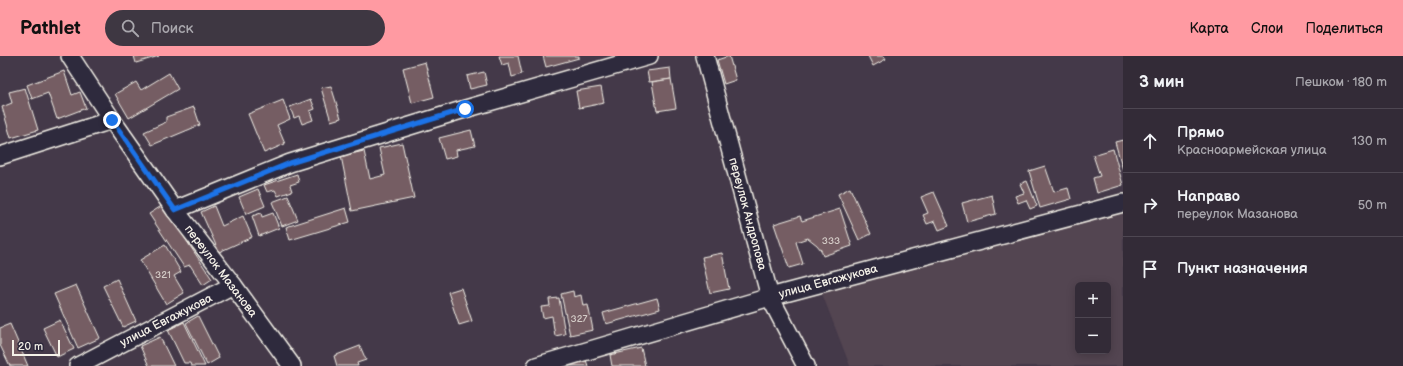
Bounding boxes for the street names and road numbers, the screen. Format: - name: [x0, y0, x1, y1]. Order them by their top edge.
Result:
- street label: переулок Андропова: [725, 156, 770, 272]
- street label: переулок Мазанова: [181, 222, 260, 320]
- street label: улица Евгажукова: [777, 261, 879, 302]
- street label: улица Евгажукова: [118, 291, 215, 350]

